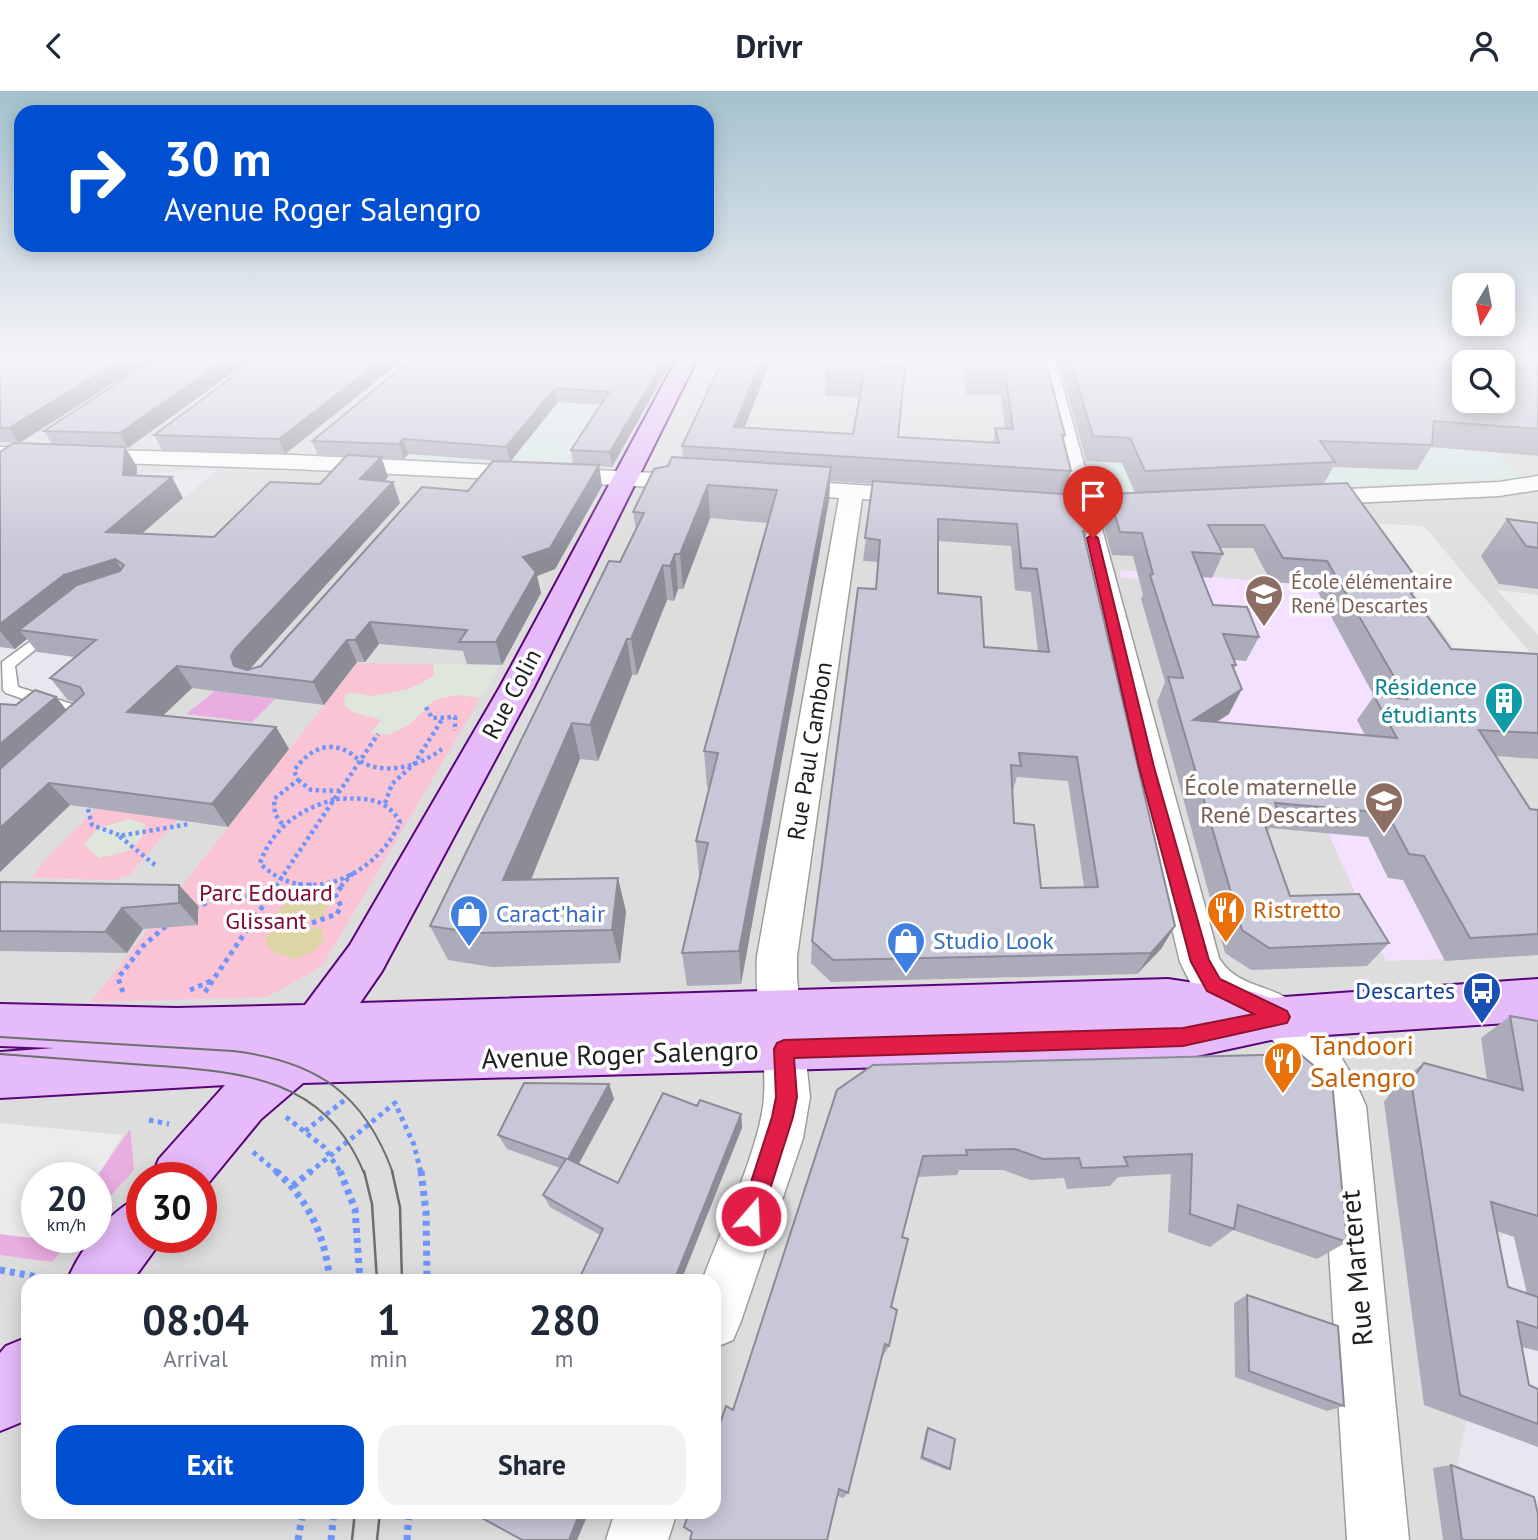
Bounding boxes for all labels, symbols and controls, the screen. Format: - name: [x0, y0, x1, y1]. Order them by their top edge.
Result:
- text: Drivr: [735, 25, 803, 67]
- icon: back: [35, 27, 73, 65]
- icon: person: [1465, 27, 1503, 65]
- text: 30 m: [164, 126, 271, 190]
- icon: right: [49, 133, 140, 224]
- text: Avenue Roger Salengro: [164, 188, 481, 230]
- north arrow: [1452, 273, 1516, 336]
- map controls: [1452, 273, 1515, 413]
- button: search: [1452, 350, 1515, 413]
- pin: [1063, 466, 1123, 538]
- icon: arrive: [1074, 477, 1112, 515]
- place label: École élémentaire René Descartes: [1291, 568, 1453, 619]
- school or university icon: École élémentaire René Descartes: [1243, 573, 1285, 628]
- street label: Rue Colin: [475, 643, 548, 744]
- street label: Rue Paul Cambon: [780, 660, 839, 842]
- place label: Résidence étudiants: [1374, 671, 1477, 730]
- building icon: Résidence étudiants: [1483, 680, 1525, 735]
- place label: École maternelle René Descartes: [1184, 771, 1357, 830]
- school or university icon: École maternelle René Descartes: [1363, 780, 1405, 835]
- park label: Parc Edouard Glissant: [199, 877, 333, 936]
- restaurant icon: Ristretto: [1205, 889, 1247, 944]
- shop icon: Caract'hair: [448, 893, 490, 948]
- place label: Ristretto: [1253, 894, 1341, 925]
- place label: Caract'hair: [496, 898, 605, 929]
- shop icon: Studio Look: [885, 920, 927, 975]
- place label: Studio Look: [933, 925, 1054, 956]
- bus stop icon: Descartes: [1461, 970, 1503, 1025]
- place label: Descartes: [1355, 975, 1455, 1006]
- place label: Tandoori Salengro: [1310, 1026, 1416, 1095]
- street label: Avenue Roger Salengro: [481, 1030, 759, 1077]
- restaurant icon: Tandoori Salengro: [1262, 1040, 1304, 1095]
- speed limit sign: 30: [126, 1162, 217, 1253]
- text: 20: [47, 1175, 86, 1221]
- position arrow: [714, 1179, 788, 1253]
- street label: Rue Marteret: [1330, 1188, 1381, 1347]
- text: km/h: [47, 1213, 86, 1236]
- text: 08:04: [142, 1292, 249, 1347]
- text: 1: [377, 1292, 400, 1347]
- text: 280: [528, 1292, 600, 1347]
- text: Arrival: [163, 1344, 228, 1373]
- text: min: [370, 1344, 407, 1373]
- text: m: [555, 1344, 573, 1373]
- button: Exit: [56, 1425, 364, 1505]
- button: Share: [378, 1425, 686, 1505]

